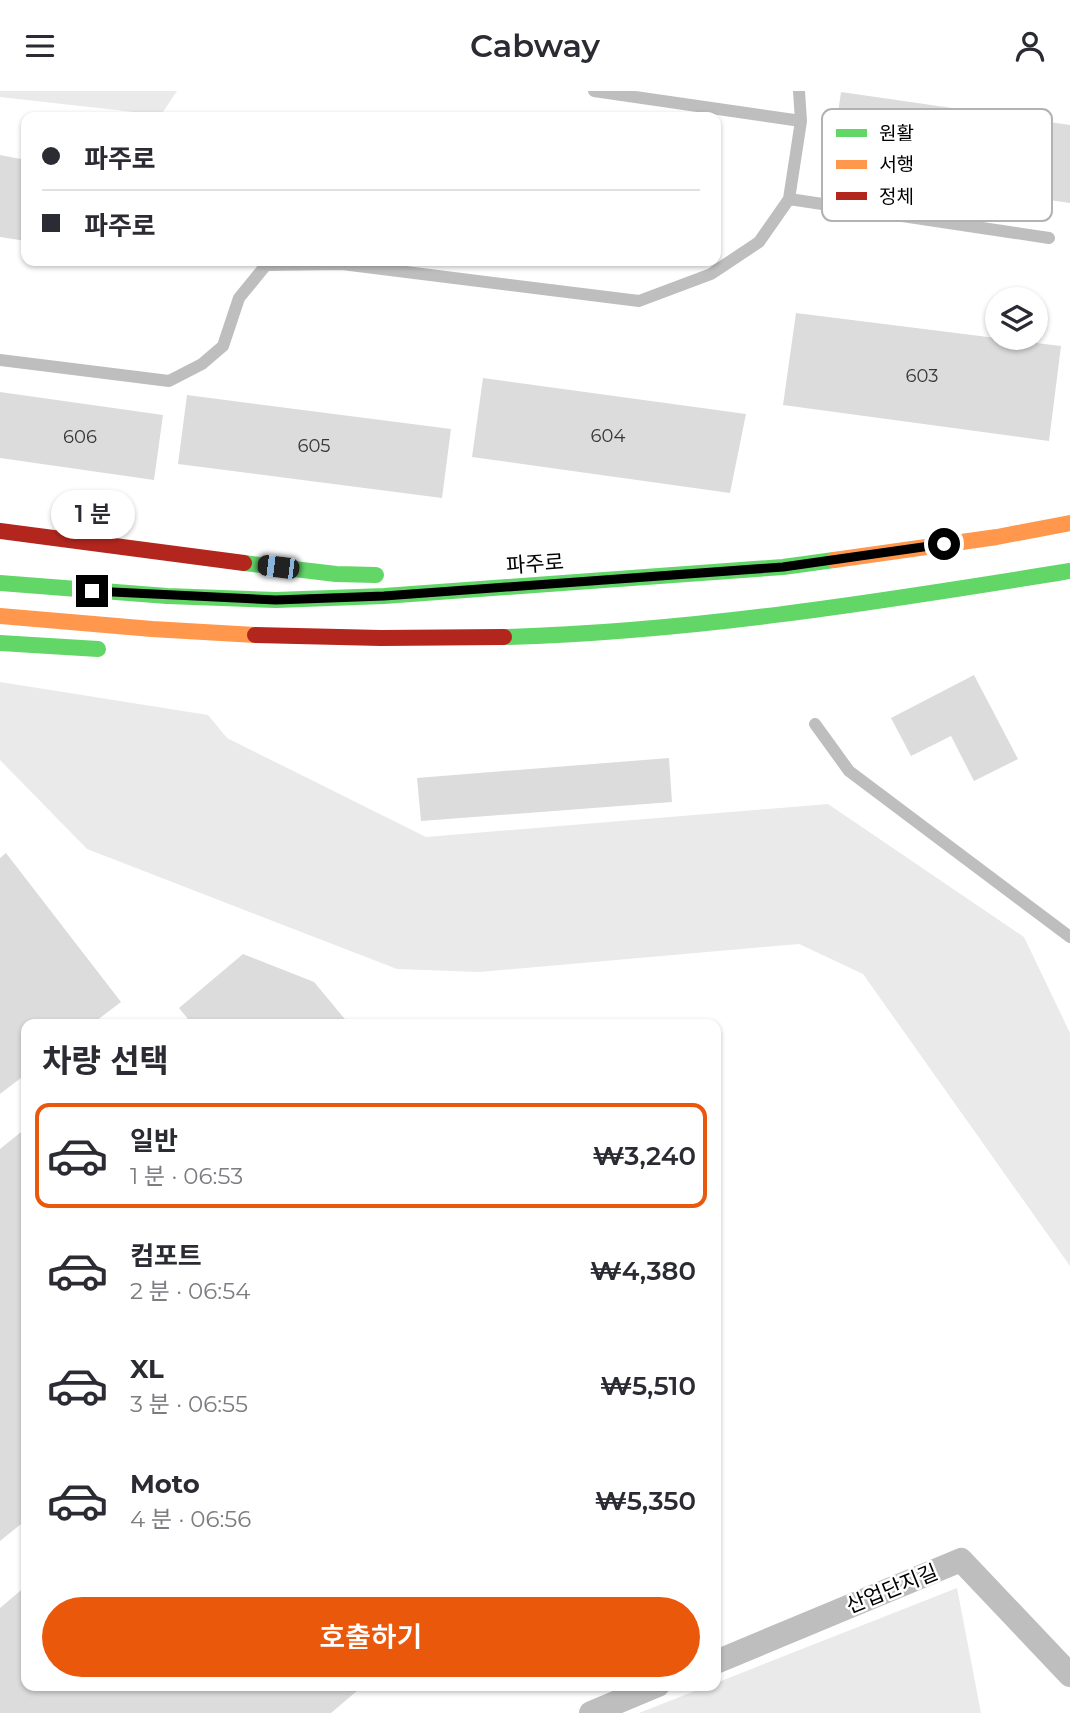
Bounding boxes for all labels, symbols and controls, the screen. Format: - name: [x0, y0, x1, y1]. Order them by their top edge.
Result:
- text: Cabway: [470, 26, 600, 65]
- icon: menu: [21, 27, 59, 65]
- icon: person: [1011, 27, 1049, 65]
- legend: [822, 109, 1052, 221]
- text: 원활: [879, 122, 914, 145]
- text: 파주로: [84, 143, 156, 175]
- text: 서행: [879, 153, 914, 176]
- text: 정체: [879, 185, 914, 208]
- text: 파주로: [84, 210, 156, 242]
- map controls: [985, 287, 1048, 350]
- button: layers: [985, 287, 1048, 350]
- house number: 603: [906, 365, 938, 387]
- house number: 604: [591, 425, 625, 447]
- house number: 606: [63, 426, 97, 448]
- house number: 605: [297, 435, 331, 457]
- callout: 1 분: [50, 489, 134, 539]
- text: 1 분: [75, 500, 111, 528]
- route start: [928, 528, 960, 560]
- street label: 파주로: [505, 549, 565, 578]
- car: [256, 554, 301, 580]
- route end: [76, 575, 108, 607]
- text: 차량 선택: [42, 1041, 169, 1080]
- icon: car: [46, 1124, 109, 1187]
- text: 일반: [130, 1125, 178, 1157]
- text: ₩3,240: [593, 1140, 696, 1172]
- text: 1 분 · 06:53: [130, 1162, 243, 1190]
- icon: car: [46, 1239, 109, 1302]
- text: 컴포트: [130, 1240, 202, 1272]
- text: ₩4,380: [590, 1255, 696, 1287]
- text: 2 분 · 06:54: [130, 1277, 250, 1305]
- text: XL: [130, 1353, 164, 1385]
- icon: car: [46, 1354, 109, 1417]
- text: ₩5,510: [600, 1370, 696, 1402]
- text: 3 분 · 06:55: [130, 1390, 248, 1418]
- text: Moto: [130, 1468, 200, 1500]
- icon: car: [46, 1469, 109, 1532]
- text: ₩5,350: [595, 1485, 696, 1517]
- text: 4 분 · 06:56: [130, 1505, 251, 1533]
- street label: 산업단지길: [842, 1559, 941, 1618]
- button: 호출하기: [42, 1597, 700, 1677]

